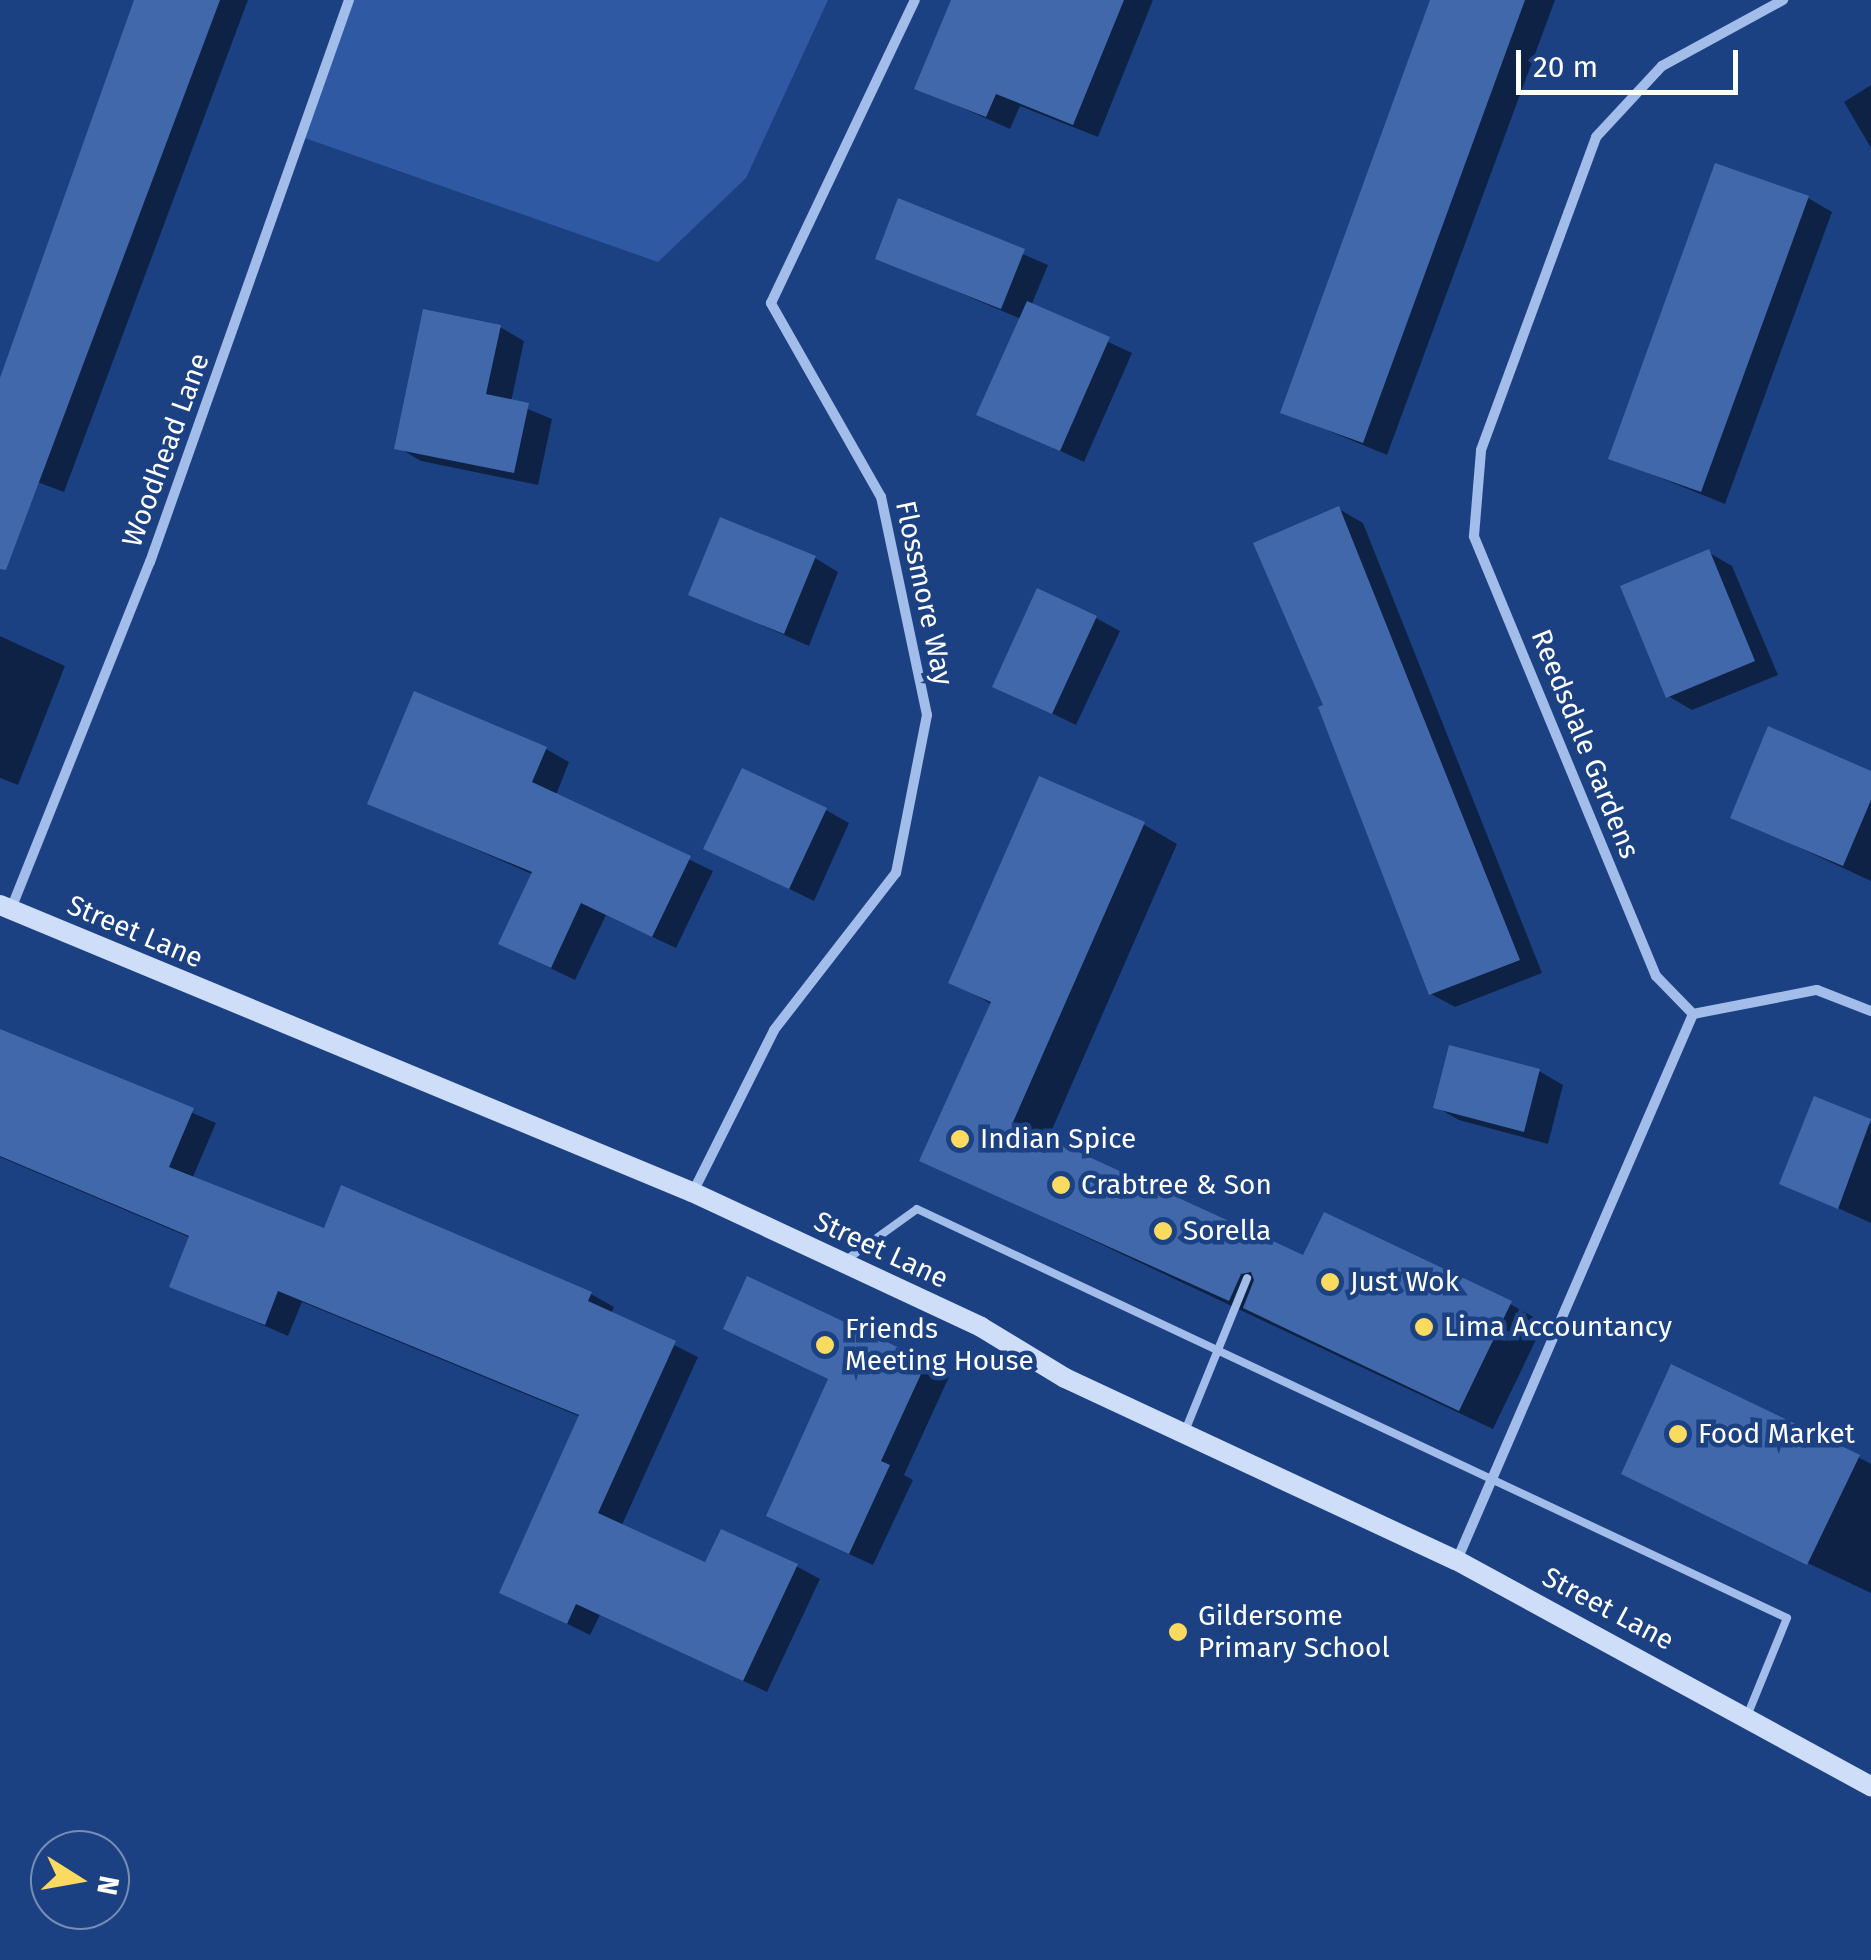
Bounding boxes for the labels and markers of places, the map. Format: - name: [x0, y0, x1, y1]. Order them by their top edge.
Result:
- place label: Indian Spice: [980, 1122, 1136, 1156]
- marker: Indian Spice: [949, 1128, 971, 1150]
- place label: Crabtree & Son: [1081, 1168, 1272, 1202]
- marker: Crabtree & Son: [1050, 1174, 1072, 1196]
- place label: Sorella: [1183, 1214, 1271, 1248]
- marker: Sorella: [1152, 1220, 1174, 1242]
- place label: Just Wok: [1350, 1265, 1459, 1299]
- marker: Just Wok: [1319, 1271, 1341, 1293]
- place label: Lima Accountancy: [1444, 1310, 1672, 1344]
- place label: Friends Meeting House: [845, 1312, 1034, 1378]
- marker: Lima Accountancy: [1413, 1316, 1435, 1338]
- marker: Friends Meeting House: [814, 1334, 836, 1356]
- place label: Food Market: [1698, 1417, 1855, 1451]
- marker: Food Market: [1667, 1423, 1689, 1445]
- place label: Gildersome Primary School: [1198, 1599, 1390, 1665]
- marker: Gildersome Primary School: [1167, 1621, 1189, 1643]

